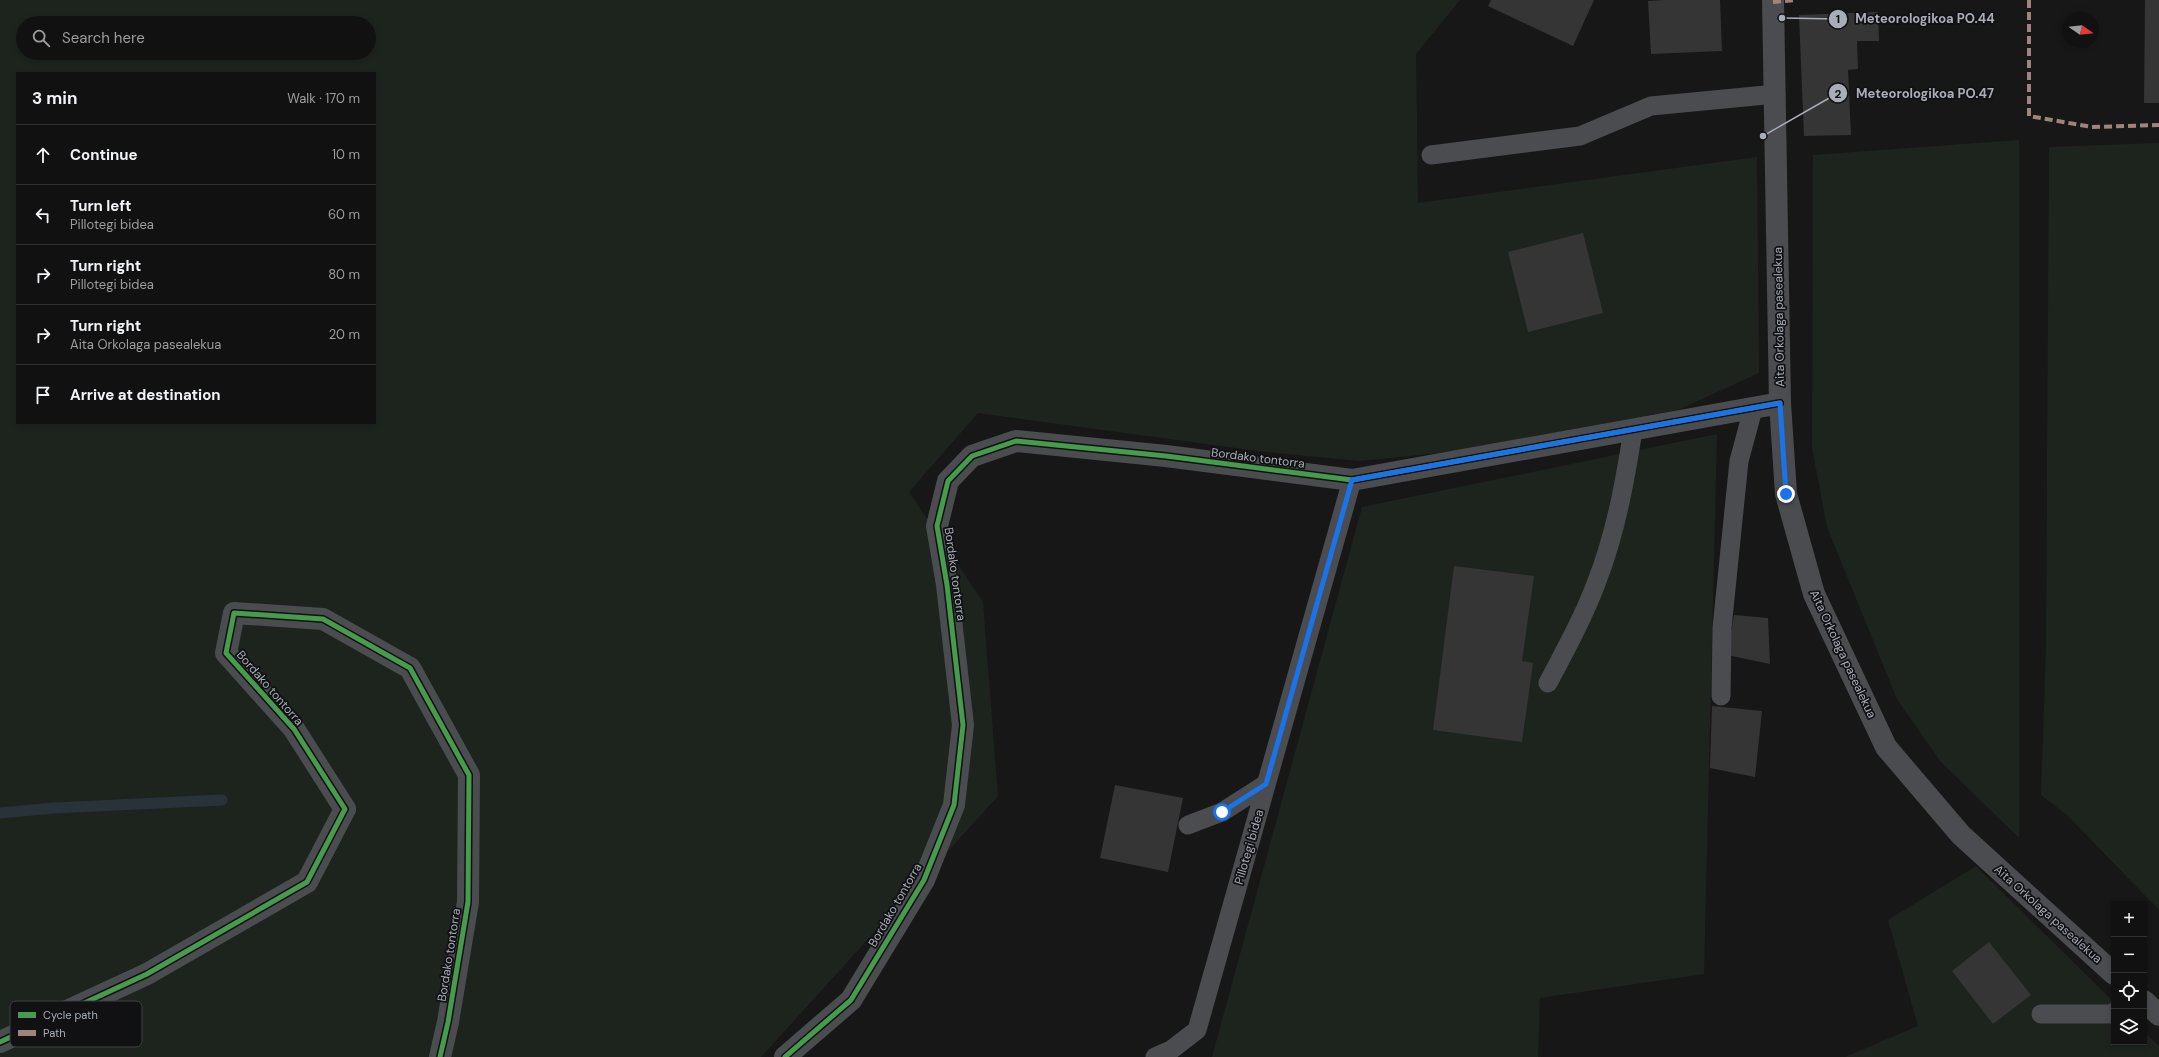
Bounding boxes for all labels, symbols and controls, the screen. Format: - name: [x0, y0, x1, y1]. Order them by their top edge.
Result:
- callout: Meteorologikoa PO.44: [1828, 6, 2003, 31]
- text: Meteorologikoa PO.44: [1855, 10, 1995, 27]
- text: 1: [1836, 11, 1840, 27]
- north arrow: [2063, 12, 2099, 48]
- search box: [16, 16, 376, 60]
- icon: search: [30, 27, 52, 49]
- text: Search here: [62, 28, 145, 48]
- callout: Meteorologikoa PO.47: [1828, 81, 2002, 106]
- text: Meteorologikoa PO.47: [1856, 85, 1994, 102]
- text: 2: [1835, 86, 1842, 102]
- text: 3 min: [32, 87, 77, 109]
- text: Walk · 170 m: [287, 90, 360, 107]
- icon: ahead: [32, 144, 54, 166]
- text: Continue: [70, 145, 138, 165]
- text: 10 m: [332, 146, 360, 163]
- text: Turn left: [70, 196, 131, 216]
- icon: left: [32, 204, 54, 226]
- text: 60 m: [328, 206, 360, 223]
- text: Pillotegi bidea: [70, 216, 154, 233]
- street label: Aita Orkolaga pasealekua: [1770, 247, 1788, 387]
- text: Turn right: [70, 256, 141, 276]
- icon: right: [32, 264, 54, 286]
- text: 80 m: [328, 266, 360, 283]
- text: Pillotegi bidea: [70, 276, 154, 293]
- text: Turn right: [70, 316, 141, 336]
- icon: right: [32, 324, 54, 346]
- text: 20 m: [329, 326, 360, 343]
- text: Aita Orkolaga pasealekua: [70, 336, 221, 353]
- icon: arrive: [32, 384, 54, 406]
- text: Arrive at destination: [70, 385, 221, 405]
- street label: Bordako tontorra: [1210, 444, 1306, 472]
- route end: [1777, 485, 1795, 503]
- street label: Bordako tontorra: [941, 526, 969, 622]
- street label: Aita Orkolaga pasealekua: [1806, 587, 1880, 721]
- street label: Bordako tontorra: [233, 647, 307, 729]
- route start: [1213, 803, 1231, 821]
- street label: Pillotegi bidea: [1231, 808, 1267, 886]
- street label: Bordako tontorra: [865, 860, 925, 950]
- street label: Aita Orkolaga pasealekua: [1991, 861, 2105, 967]
- map controls: [2111, 901, 2147, 1045]
- button: +: [2111, 901, 2147, 937]
- street label: Bordako tontorra: [434, 907, 464, 1003]
- button: −: [2111, 937, 2147, 973]
- button: locate: [2111, 973, 2147, 1009]
- legend: [10, 1001, 142, 1047]
- text: Cycle path: [43, 1008, 98, 1022]
- button: layers: [2111, 1009, 2147, 1045]
- text: Path: [43, 1026, 66, 1040]

